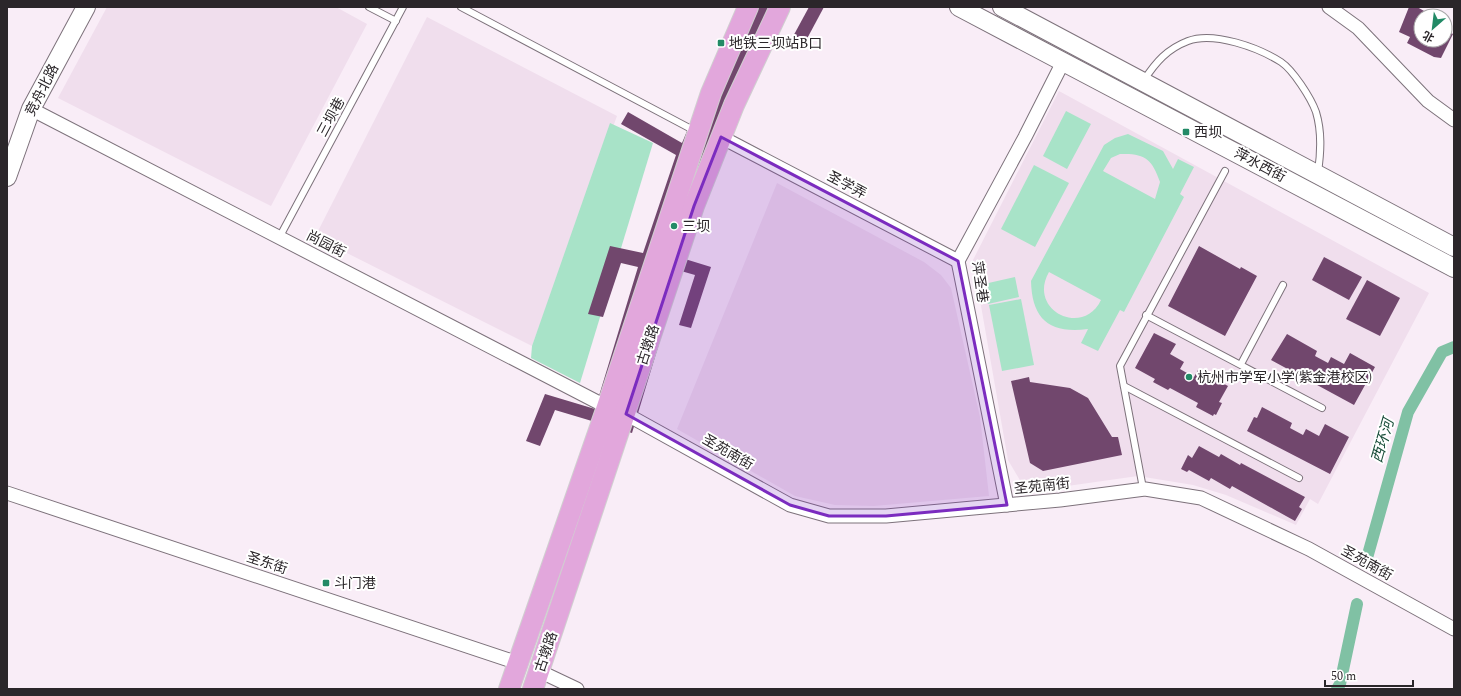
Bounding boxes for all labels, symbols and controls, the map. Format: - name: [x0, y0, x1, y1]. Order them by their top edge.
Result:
- north arrow: [1413, 8, 1453, 48]
- text: 北: [1420, 26, 1437, 46]
- place label: 地铁三坝站B口: [729, 33, 822, 54]
- marker: 地铁三坝站B口: [716, 38, 726, 48]
- street label: 竞舟北路: [20, 60, 64, 120]
- street label: 三坝巷: [312, 94, 350, 140]
- place label: 西坝: [1194, 122, 1222, 143]
- marker: 西坝: [1181, 127, 1191, 137]
- street label: 萍水西街: [1230, 143, 1290, 187]
- street label: 圣学弄: [824, 166, 870, 204]
- place label: 三坝: [682, 216, 710, 237]
- marker: 三坝: [669, 221, 679, 231]
- street label: 尚园街: [303, 225, 349, 263]
- street label: 萍圣巷: [967, 260, 993, 304]
- street label: 古墩路: [632, 322, 664, 368]
- place label: 杭州市学军小学(紫金港校区): [1197, 367, 1372, 388]
- marker: 杭州市学军小学(紫金港校区): [1184, 372, 1194, 382]
- water label: 西环河: [1366, 413, 1401, 466]
- street label: 圣苑南街: [699, 429, 757, 475]
- street label: 圣苑南街: [1013, 473, 1071, 499]
- street label: 圣苑南街: [1337, 540, 1397, 586]
- street label: 圣东街: [244, 547, 290, 579]
- place label: 斗门港: [334, 573, 376, 594]
- marker: 斗门港: [321, 578, 331, 588]
- street label: 古墩路: [529, 629, 563, 675]
- scale bar: [1325, 662, 1413, 688]
- text: 50 m: [1331, 667, 1356, 686]

